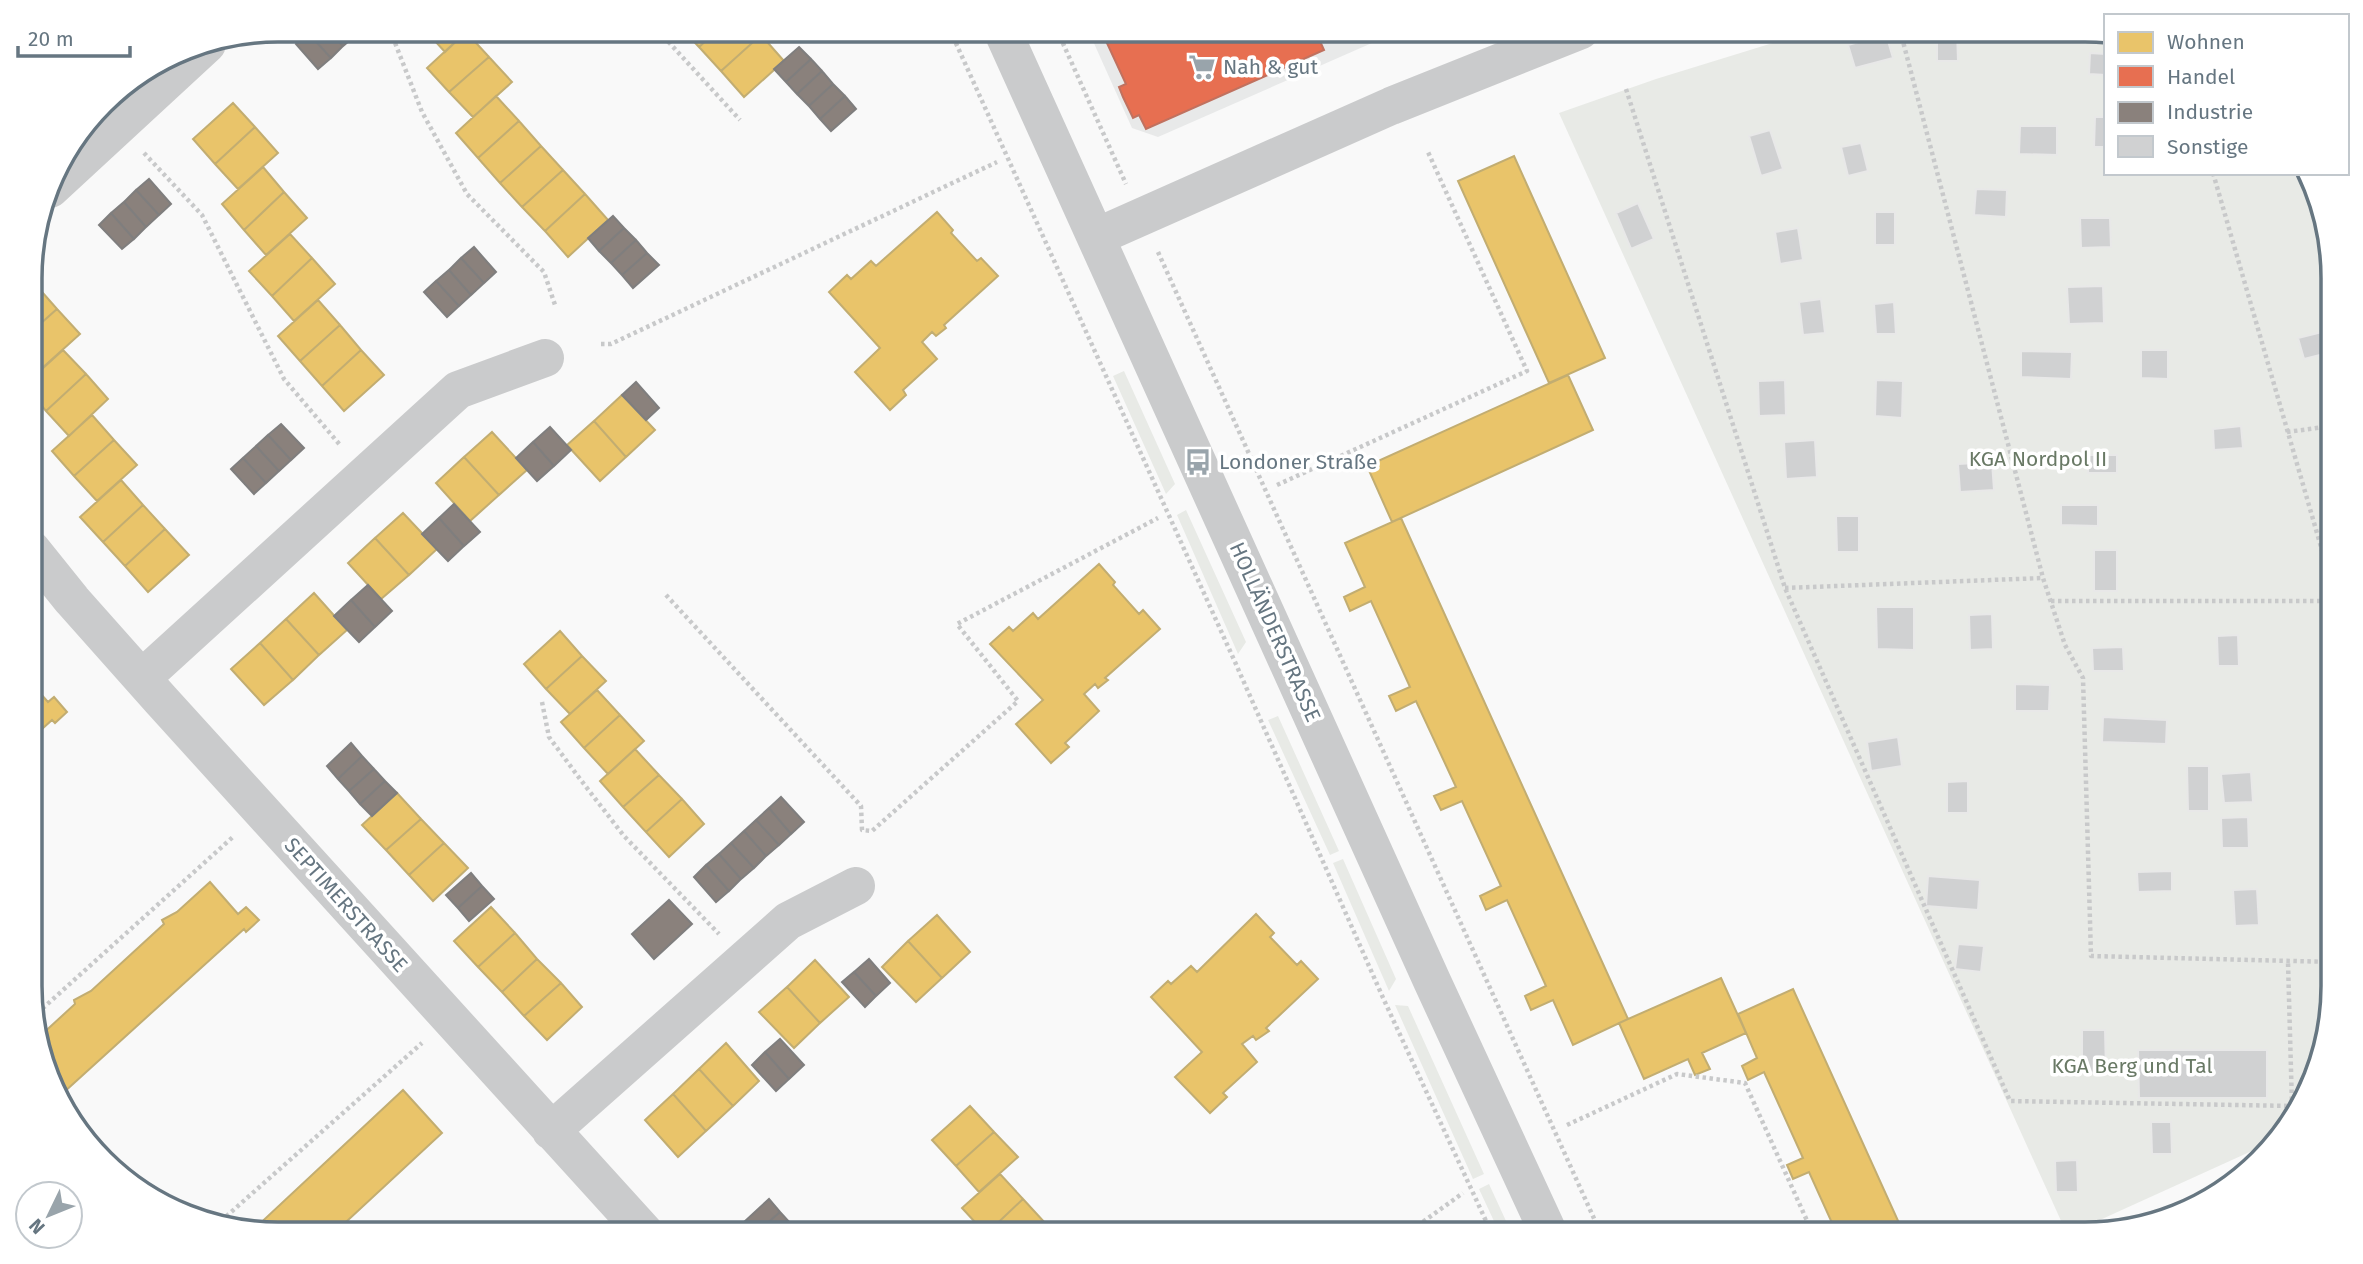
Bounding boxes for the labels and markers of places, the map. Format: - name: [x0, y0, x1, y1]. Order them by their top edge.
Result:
- supermarket icon: Nah & gut: [1187, 52, 1217, 82]
- place label: Nah & gut: [1223, 54, 1318, 80]
- bus stop icon: Londoner Straße: [1183, 447, 1213, 477]
- place label: Londoner Straße: [1219, 449, 1377, 475]

